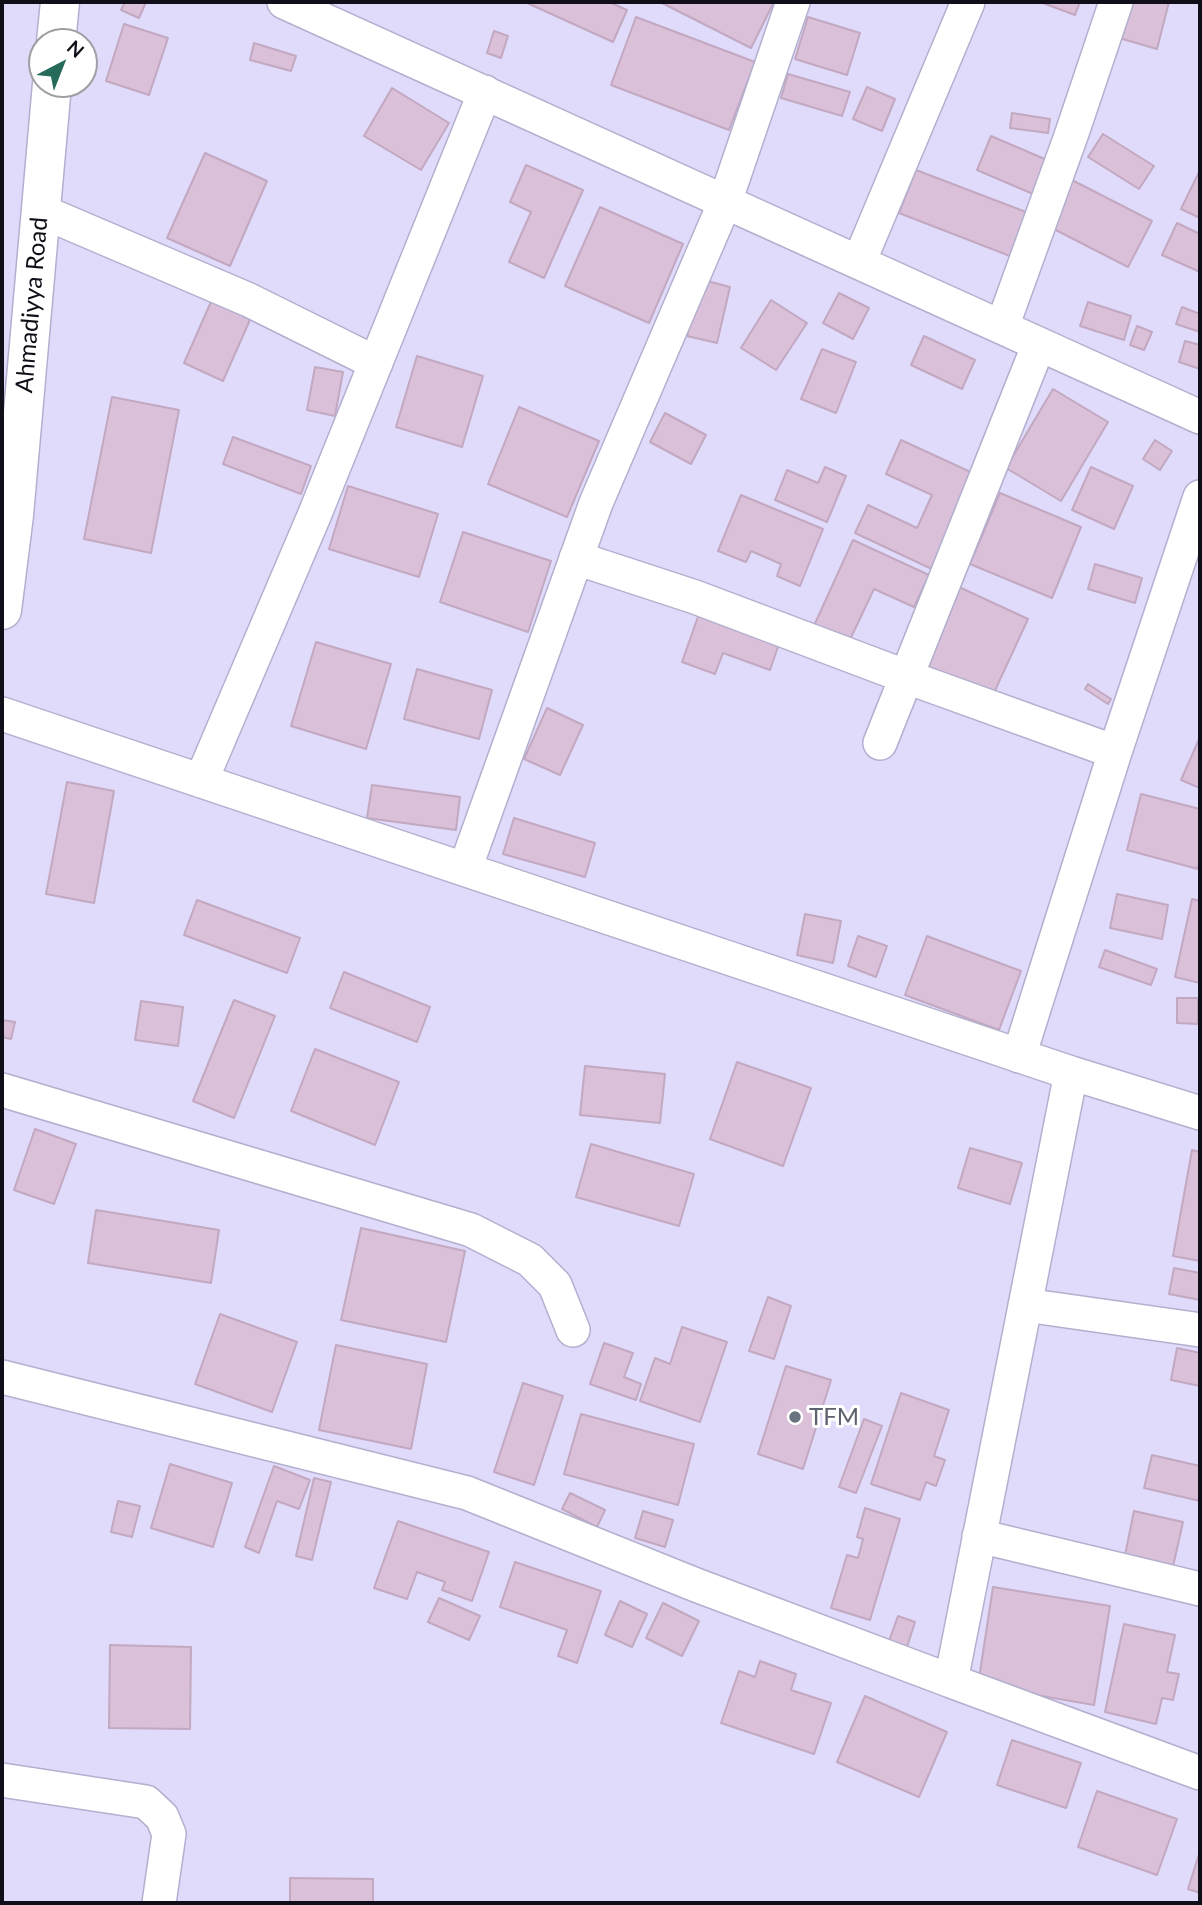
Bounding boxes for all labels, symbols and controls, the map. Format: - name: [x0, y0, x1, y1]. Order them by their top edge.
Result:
- north arrow: [28, 28, 98, 98]
- text: N: [63, 35, 89, 62]
- street label: Ahmadiyya Road: [10, 216, 54, 394]
- place label: TFM: [809, 1403, 859, 1431]
- marker: TFM: [787, 1409, 803, 1425]

